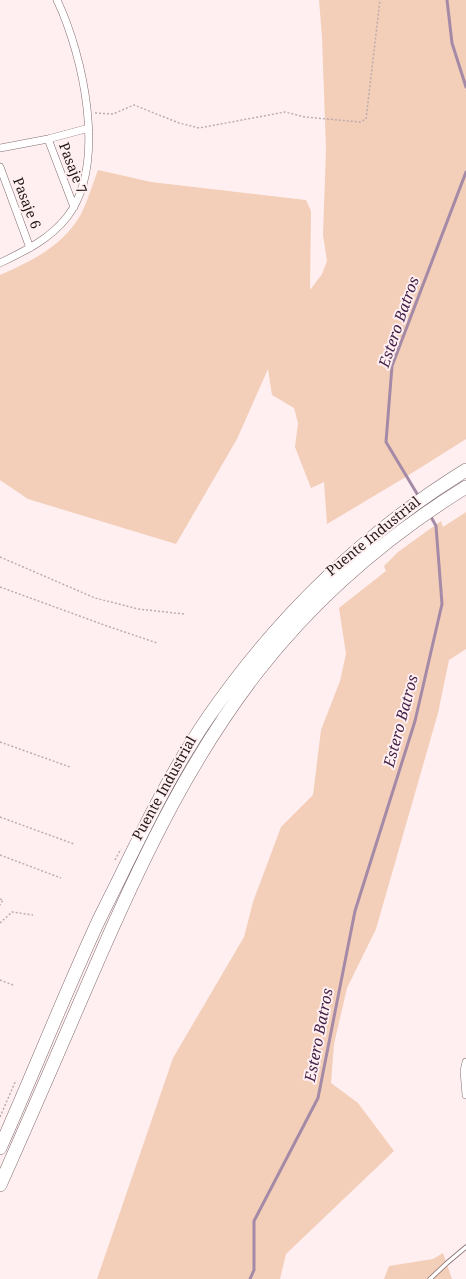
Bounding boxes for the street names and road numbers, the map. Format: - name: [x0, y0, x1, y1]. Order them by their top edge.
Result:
- street label: Pasaje 7: [55, 139, 92, 196]
- street label: Pasaje 6: [9, 174, 46, 231]
- street label: Puente Industrial: [322, 491, 424, 580]
- street label: Puente Industrial: [127, 732, 200, 843]

